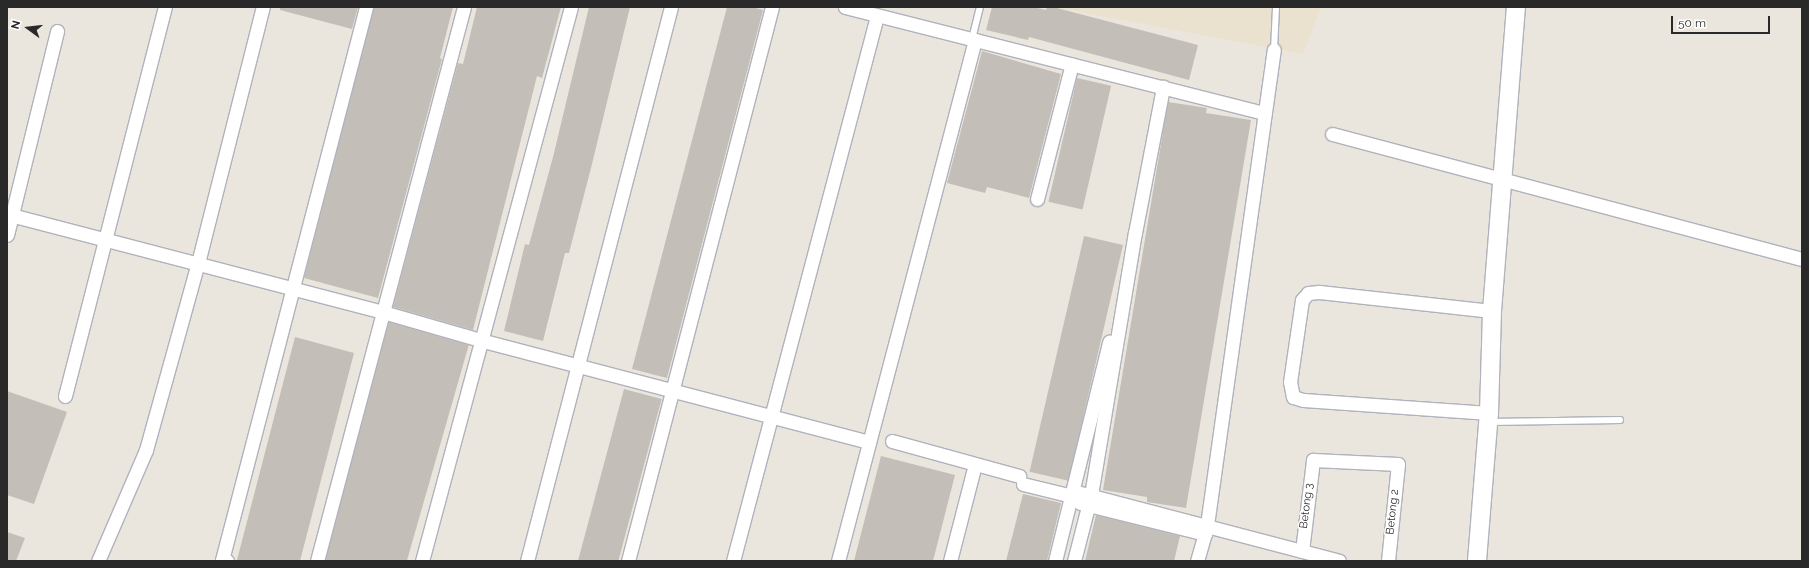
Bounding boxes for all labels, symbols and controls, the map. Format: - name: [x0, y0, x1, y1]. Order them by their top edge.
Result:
- north arrow: [8, 8, 48, 48]
- scale bar: [1673, 8, 1772, 34]
- text: 50 m: [1678, 16, 1706, 30]
- text: N: [9, 19, 23, 31]
- street label: Betong 3: [1298, 482, 1316, 530]
- street label: Betong 2: [1384, 489, 1402, 535]

